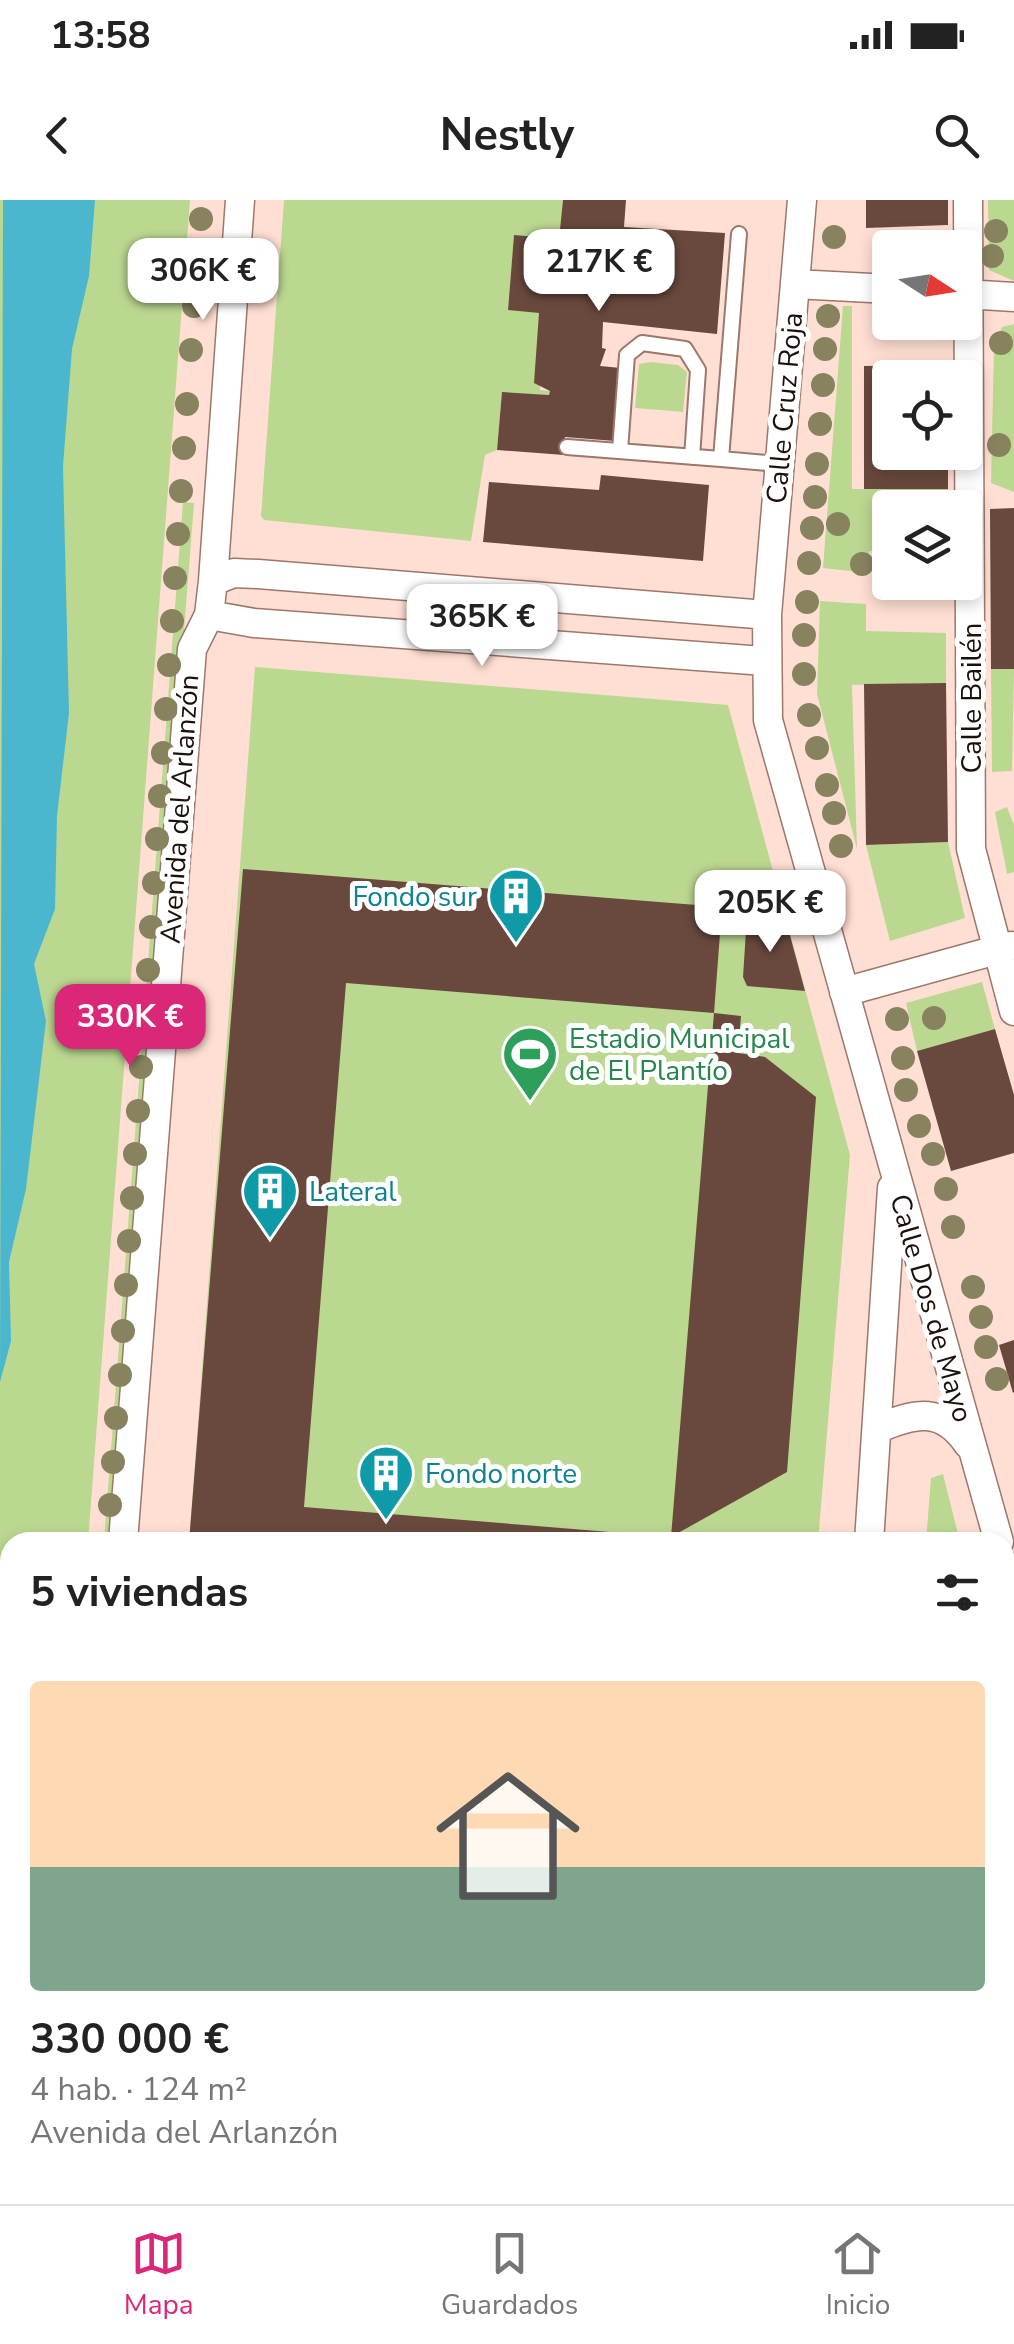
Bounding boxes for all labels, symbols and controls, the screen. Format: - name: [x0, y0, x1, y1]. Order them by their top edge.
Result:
- text: 13:58: [50, 10, 151, 61]
- text: Nestly: [440, 105, 574, 166]
- icon: back: [30, 108, 85, 163]
- icon: search: [929, 108, 984, 163]
- pin: 217K €: [518, 229, 680, 314]
- north arrow: [872, 230, 982, 340]
- map controls: [872, 230, 982, 600]
- pin: 306K €: [122, 238, 284, 323]
- text: 217K €: [546, 240, 652, 283]
- text: 306K €: [150, 249, 256, 292]
- street label: Calle Cruz Roja: [758, 311, 812, 505]
- button: locate: [872, 360, 982, 470]
- button: layers: [872, 490, 982, 600]
- pin: 365K €: [401, 584, 563, 669]
- text: 365K €: [429, 595, 535, 638]
- street label: Calle Bailén: [953, 623, 991, 773]
- street label: Avenida del Arlanzón: [152, 673, 208, 945]
- building icon: Fondo sur: [486, 866, 546, 945]
- pin: 205K €: [689, 870, 851, 955]
- place label: Fondo sur: [352, 878, 477, 916]
- text: 205K €: [717, 881, 823, 924]
- pin: 330K €: [49, 984, 211, 1069]
- text: 330K €: [77, 995, 183, 1038]
- place label: Estadio Municipal de El Plantío: [569, 1020, 790, 1090]
- sports icon: Estadio Municipal de El Plantío: [500, 1024, 560, 1103]
- building icon: Lateral: [240, 1161, 300, 1240]
- place label: Lateral: [309, 1173, 397, 1211]
- street label: Calle Dos de Mayo: [880, 1190, 982, 1427]
- building icon: Fondo norte: [356, 1443, 416, 1522]
- place label: Fondo norte: [425, 1455, 577, 1493]
- text: 5 viviendas: [30, 1564, 248, 1621]
- icon: filters: [930, 1565, 985, 1620]
- icon: home: [418, 1746, 598, 1926]
- text: 330 000 €: [30, 2011, 229, 2068]
- text: 4 hab. · 124 m²: [30, 2068, 247, 2111]
- text: Avenida del Arlanzón: [30, 2111, 338, 2154]
- tab: Mapa: [124, 2226, 194, 2324]
- tab: Guardados: [441, 2226, 578, 2324]
- tab: Inicio: [826, 2226, 890, 2324]

